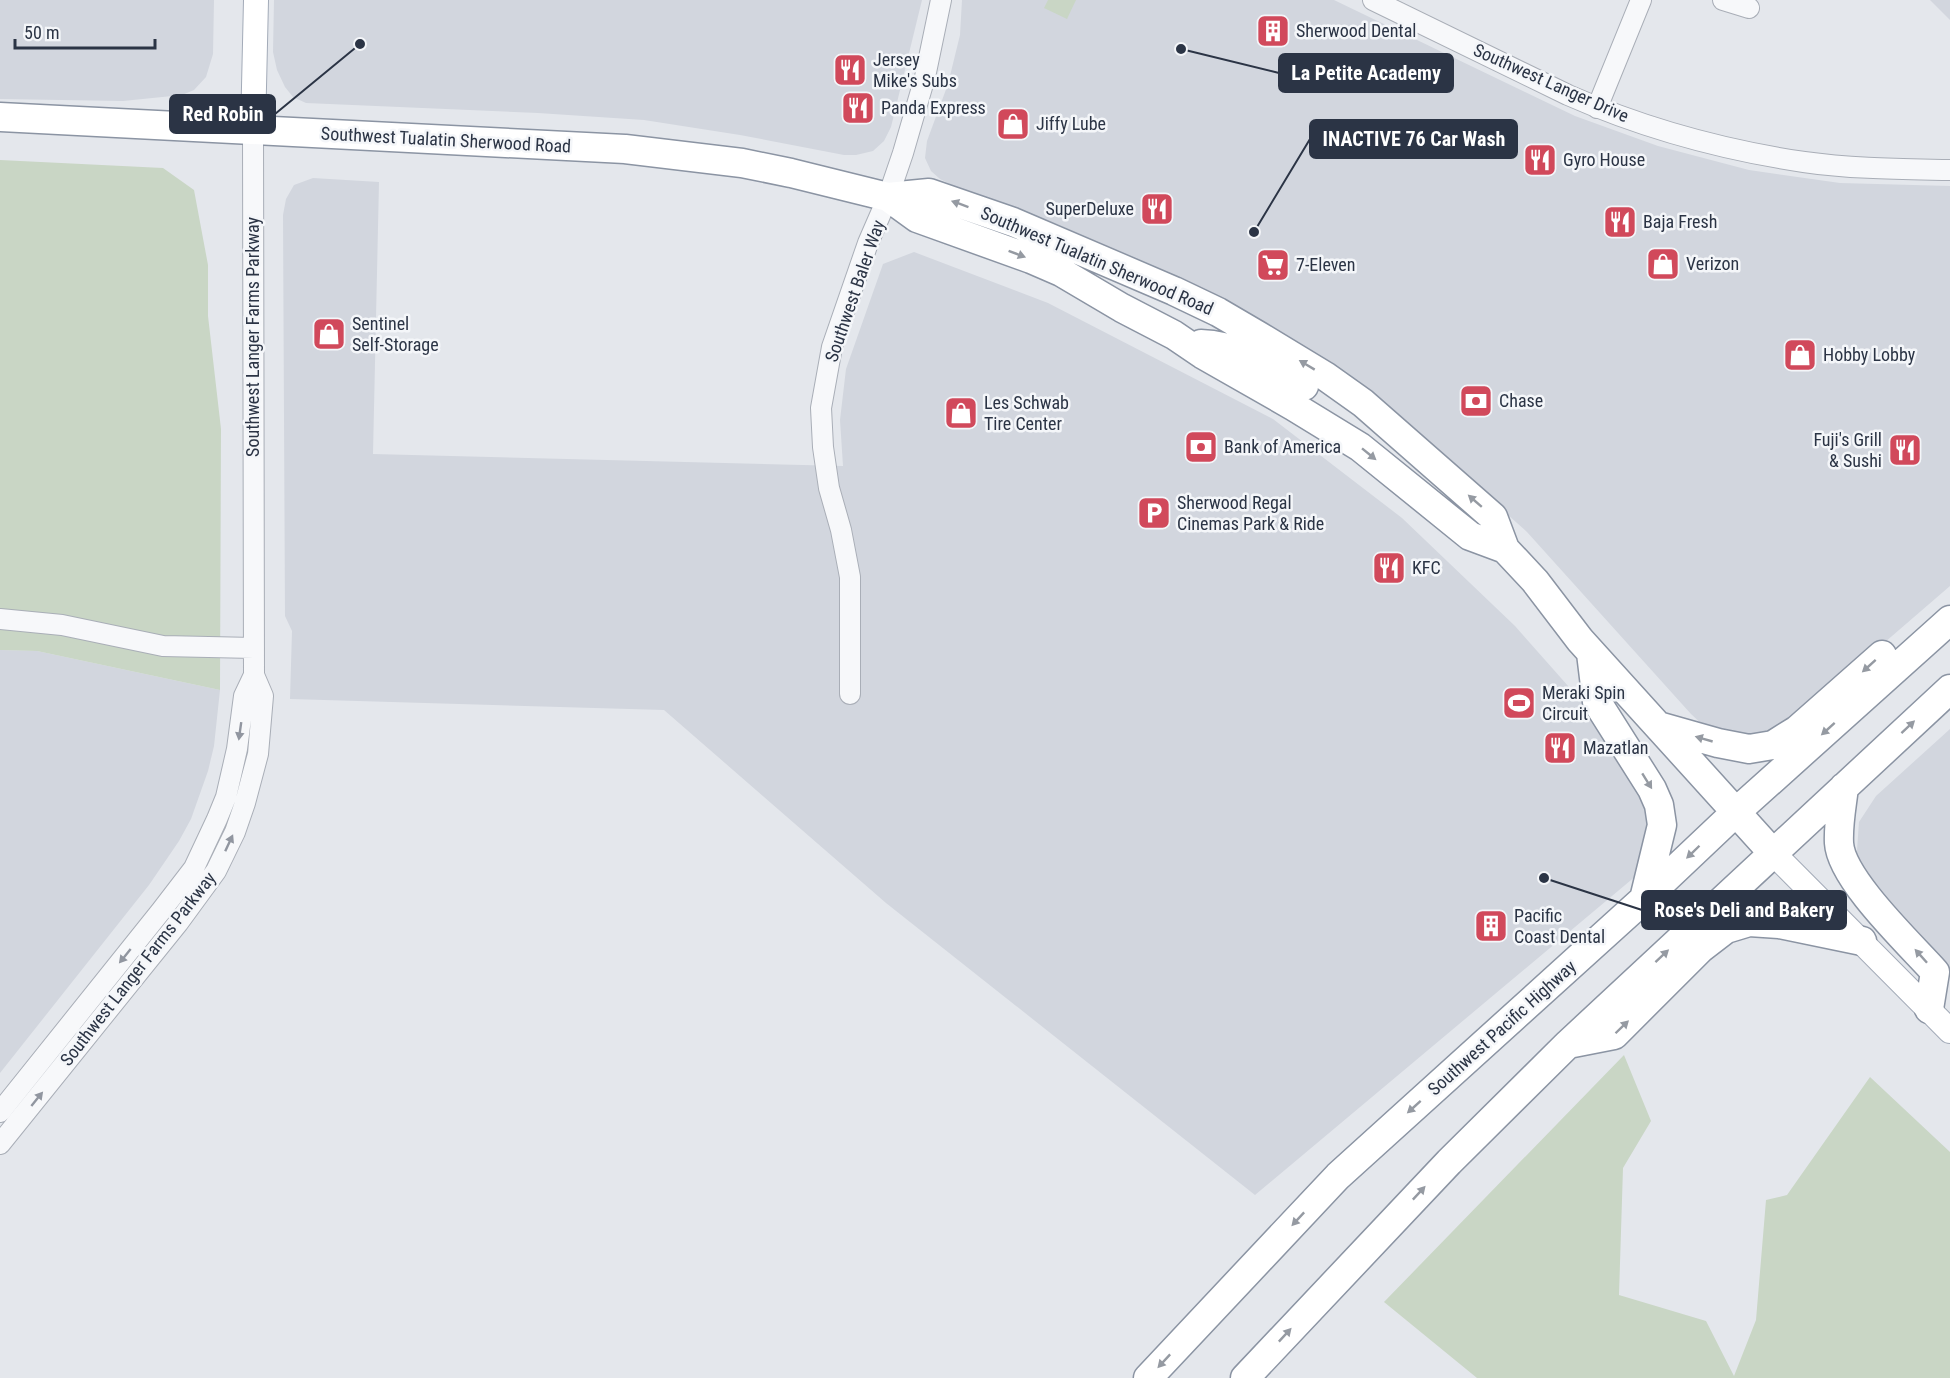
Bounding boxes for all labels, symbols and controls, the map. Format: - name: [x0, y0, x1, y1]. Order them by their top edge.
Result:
- scale bar: [15, 12, 154, 50]
- building icon: Sherwood Dental: [1255, 13, 1291, 49]
- place label: Sherwood Dental: [1296, 20, 1416, 41]
- text: 50 m: [24, 22, 59, 43]
- street label: Southwest Langer Drive: [1470, 39, 1632, 126]
- place label: Jersey Mike's Subs: [873, 49, 957, 91]
- restaurant icon: Jersey Mike's Subs: [832, 52, 868, 88]
- callout: La Petite Academy: [1279, 54, 1453, 92]
- text: La Petite Academy: [1291, 61, 1441, 85]
- restaurant icon: Panda Express: [840, 90, 876, 126]
- callout: Red Robin: [170, 95, 275, 133]
- place label: Panda Express: [881, 97, 986, 118]
- text: Red Robin: [183, 102, 263, 126]
- shop icon: Jiffy Lube: [995, 106, 1031, 142]
- place label: Jiffy Lube: [1036, 113, 1106, 134]
- callout: INACTIVE 76 Car Wash: [1310, 120, 1517, 158]
- street label: Southwest Tualatin Sherwood Road: [320, 122, 572, 157]
- text: INACTIVE 76 Car Wash: [1323, 127, 1505, 151]
- restaurant icon: Gyro House: [1522, 142, 1558, 178]
- place label: Gyro House: [1563, 149, 1645, 170]
- restaurant icon: SuperDeluxe: [1139, 191, 1175, 227]
- one-way arrow: [951, 198, 969, 208]
- place label: SuperDeluxe: [1045, 198, 1134, 219]
- street label: Southwest Tualatin Sherwood Road: [978, 202, 1217, 319]
- restaurant icon: Baja Fresh: [1602, 204, 1638, 240]
- place label: Baja Fresh: [1643, 211, 1717, 232]
- street label: Southwest Langer Farms Parkway: [242, 217, 263, 457]
- street label: Southwest Baler Way: [820, 217, 889, 365]
- shop icon: Verizon: [1645, 246, 1681, 282]
- supermarket icon: 7-Eleven: [1255, 247, 1291, 283]
- one-way arrow: [1009, 249, 1027, 259]
- place label: Verizon: [1686, 253, 1739, 274]
- place label: 7-Eleven: [1296, 254, 1356, 275]
- place label: Sentinel Self-Storage: [352, 313, 439, 355]
- shop icon: Sentinel Self-Storage: [311, 316, 347, 352]
- shop icon: Hobby Lobby: [1782, 337, 1818, 373]
- place label: Hobby Lobby: [1823, 344, 1916, 365]
- one-way arrow: [1299, 360, 1315, 371]
- bank icon: Chase: [1458, 383, 1494, 419]
- place label: Chase: [1499, 390, 1543, 411]
- place label: Les Schwab Tire Center: [984, 392, 1069, 434]
- shop icon: Les Schwab Tire Center: [943, 395, 979, 431]
- bank icon: Bank of America: [1183, 429, 1219, 465]
- place label: Fuji's Grill & Sushi: [1813, 429, 1882, 471]
- restaurant icon: Fuji's Grill & Sushi: [1887, 432, 1923, 468]
- place label: Bank of America: [1224, 436, 1341, 457]
- one-way arrow: [1361, 448, 1376, 460]
- place label: Sherwood Regal Cinemas Park & Ride: [1177, 492, 1324, 534]
- parking icon: Sherwood Regal Cinemas Park & Ride: [1136, 495, 1172, 531]
- one-way arrow: [1468, 495, 1483, 508]
- restaurant icon: KFC: [1371, 550, 1407, 586]
- place label: KFC: [1412, 557, 1441, 578]
- one-way arrow: [1862, 659, 1877, 672]
- place label: Meraki Spin Circuit: [1542, 682, 1625, 724]
- sports icon: Meraki Spin Circuit: [1501, 685, 1537, 721]
- one-way arrow: [1901, 720, 1916, 734]
- one-way arrow: [235, 721, 244, 740]
- one-way arrow: [1821, 722, 1836, 736]
- restaurant icon: Mazatlan: [1542, 730, 1578, 766]
- one-way arrow: [1695, 734, 1713, 743]
- place label: Mazatlan: [1583, 737, 1649, 758]
- one-way arrow: [1641, 773, 1652, 789]
- one-way arrow: [225, 835, 234, 852]
- one-way arrow: [1686, 845, 1701, 859]
- street label: Southwest Langer Farms Parkway: [55, 867, 220, 1070]
- callout: Rose's Deli and Bakery: [1642, 891, 1846, 929]
- text: Rose's Deli and Bakery: [1654, 898, 1834, 922]
- place label: Pacific Coast Dental: [1514, 905, 1605, 947]
- building icon: Pacific Coast Dental: [1473, 908, 1509, 944]
- one-way arrow: [118, 948, 131, 964]
- one-way arrow: [1654, 949, 1669, 963]
- one-way arrow: [1915, 949, 1928, 964]
- street label: Southwest Pacific Highway: [1423, 955, 1580, 1100]
- one-way arrow: [1615, 1020, 1630, 1034]
- one-way arrow: [30, 1091, 43, 1107]
- one-way arrow: [1407, 1100, 1422, 1113]
- one-way arrow: [1411, 1187, 1425, 1201]
- one-way arrow: [1292, 1211, 1305, 1226]
- one-way arrow: [1277, 1328, 1291, 1342]
- one-way arrow: [1157, 1353, 1171, 1368]

